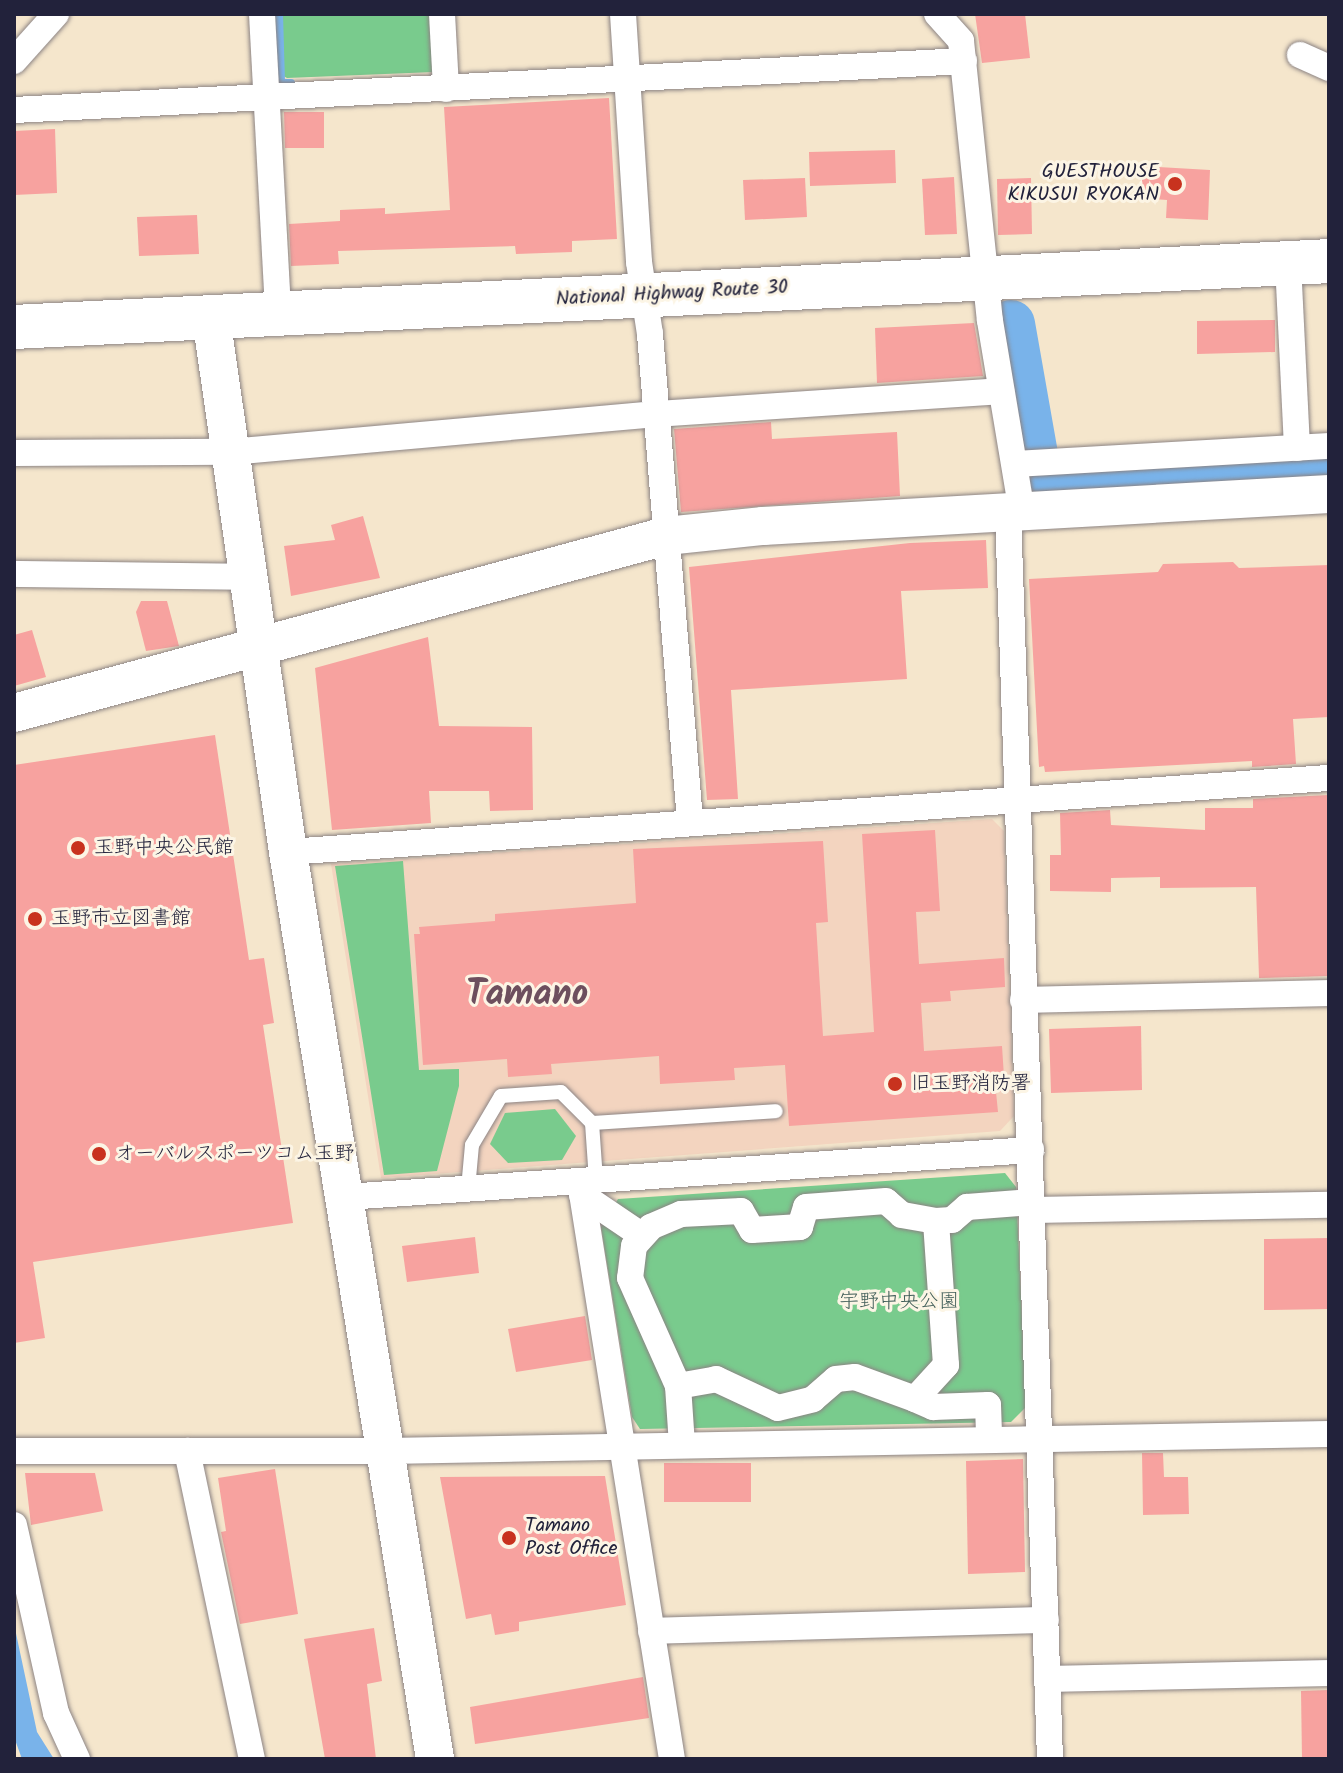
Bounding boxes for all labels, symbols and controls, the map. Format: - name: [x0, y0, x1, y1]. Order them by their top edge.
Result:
- place label: GUESTHOUSE KIKUSUI RYOKAN: [1007, 160, 1159, 207]
- marker: GUESTHOUSE KIKUSUI RYOKAN: [1166, 175, 1184, 193]
- street label: National Highway Route 30: [555, 276, 789, 312]
- place label: 玉野中央公民館: [94, 836, 234, 860]
- marker: 玉野中央公民館: [69, 839, 87, 857]
- place label: 玉野市立図書館: [51, 907, 191, 931]
- marker: 玉野市立図書館: [26, 910, 44, 928]
- district label: Tamano: [466, 973, 588, 1017]
- place label: 旧玉野消防署: [911, 1072, 1031, 1096]
- marker: 旧玉野消防署: [886, 1075, 904, 1093]
- place label: オーバルスポーツコム玉野: [115, 1142, 355, 1166]
- marker: オーバルスポーツコム玉野: [90, 1145, 108, 1163]
- park label: 宇野中央公園: [839, 1290, 959, 1314]
- place label: Tamano Post Office: [525, 1514, 617, 1561]
- marker: Tamano Post Office: [500, 1529, 518, 1547]

